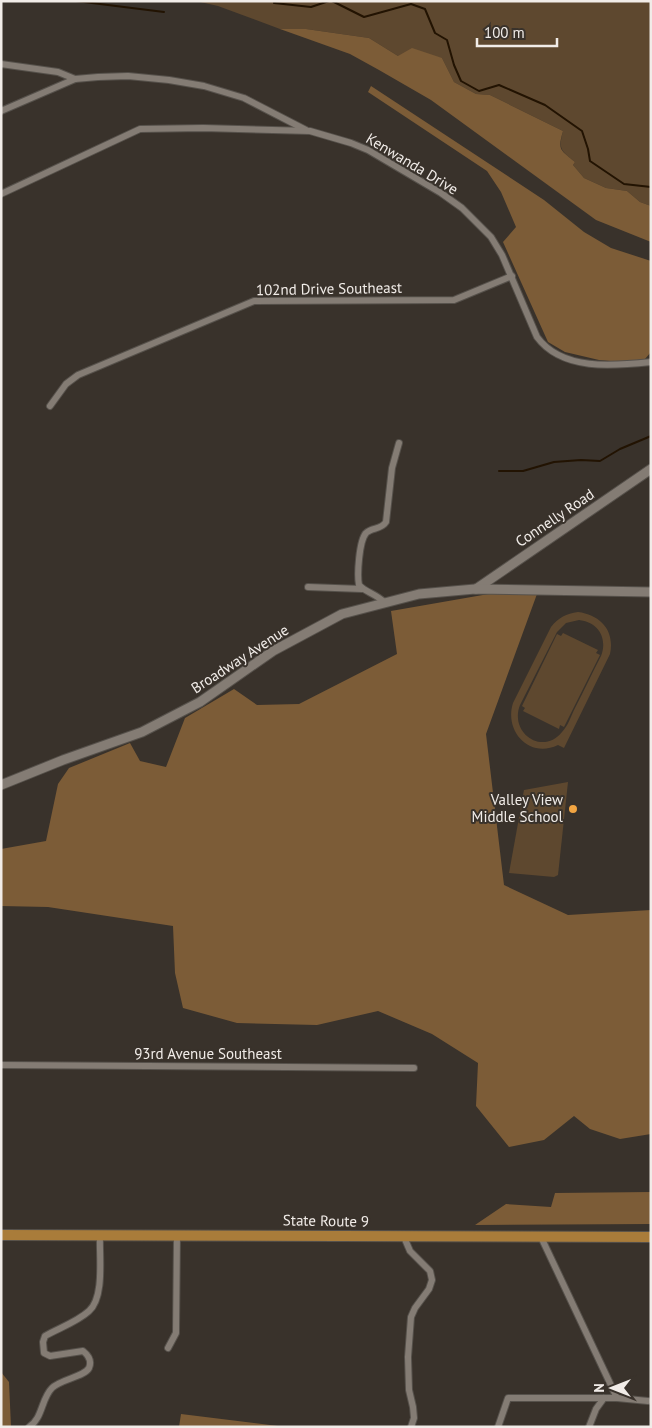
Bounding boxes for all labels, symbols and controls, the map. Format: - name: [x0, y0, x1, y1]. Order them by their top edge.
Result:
- scale bar: [477, 15, 557, 47]
- text: 100 m: [484, 23, 525, 42]
- street label: Kenwanda Drive: [363, 129, 462, 199]
- street label: 102nd Drive Southeast: [256, 278, 402, 299]
- street label: Connelly Road: [512, 484, 598, 551]
- street label: Broadway Avenue: [187, 620, 292, 697]
- place label: Valley View Middle School: [472, 790, 564, 826]
- marker: Valley View Middle School: [567, 803, 579, 815]
- street label: 93rd Avenue Southeast: [134, 1044, 282, 1063]
- street label: State Route 9: [283, 1210, 369, 1231]
- north arrow: [587, 1363, 637, 1413]
- text: N: [590, 1383, 608, 1393]

